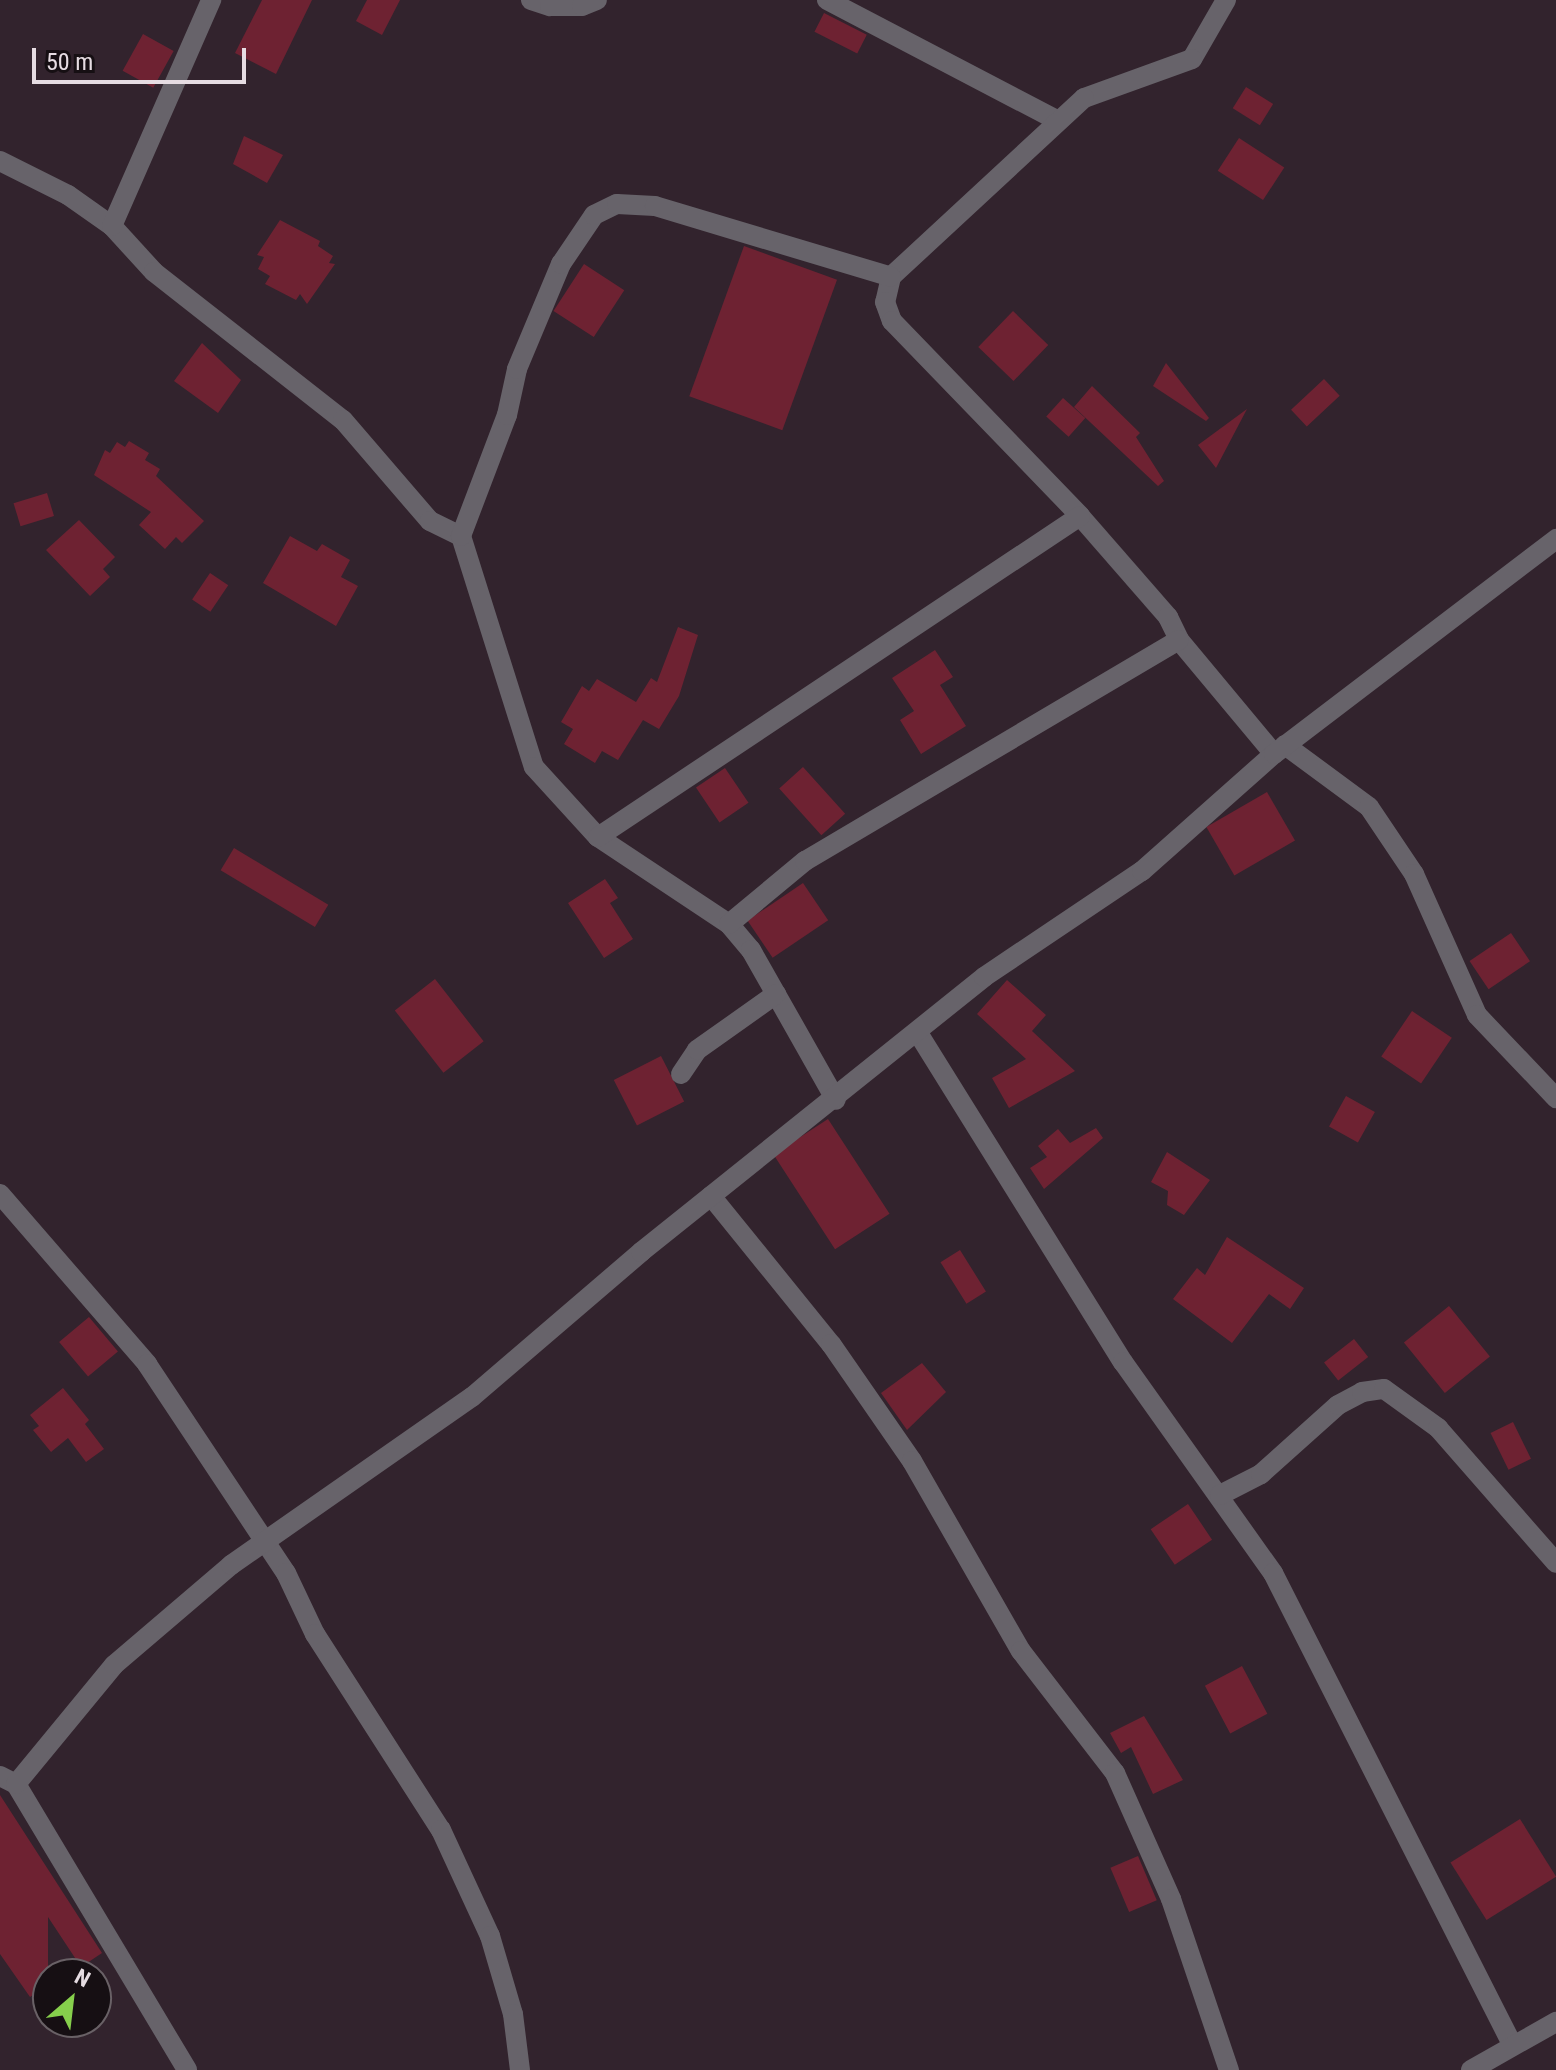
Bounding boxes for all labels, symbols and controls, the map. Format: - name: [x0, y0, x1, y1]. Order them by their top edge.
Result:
- scale bar: [36, 32, 250, 82]
- text: 50 m: [46, 48, 93, 76]
- north arrow: [32, 1958, 112, 2038]
- text: N: [71, 1964, 94, 1992]

